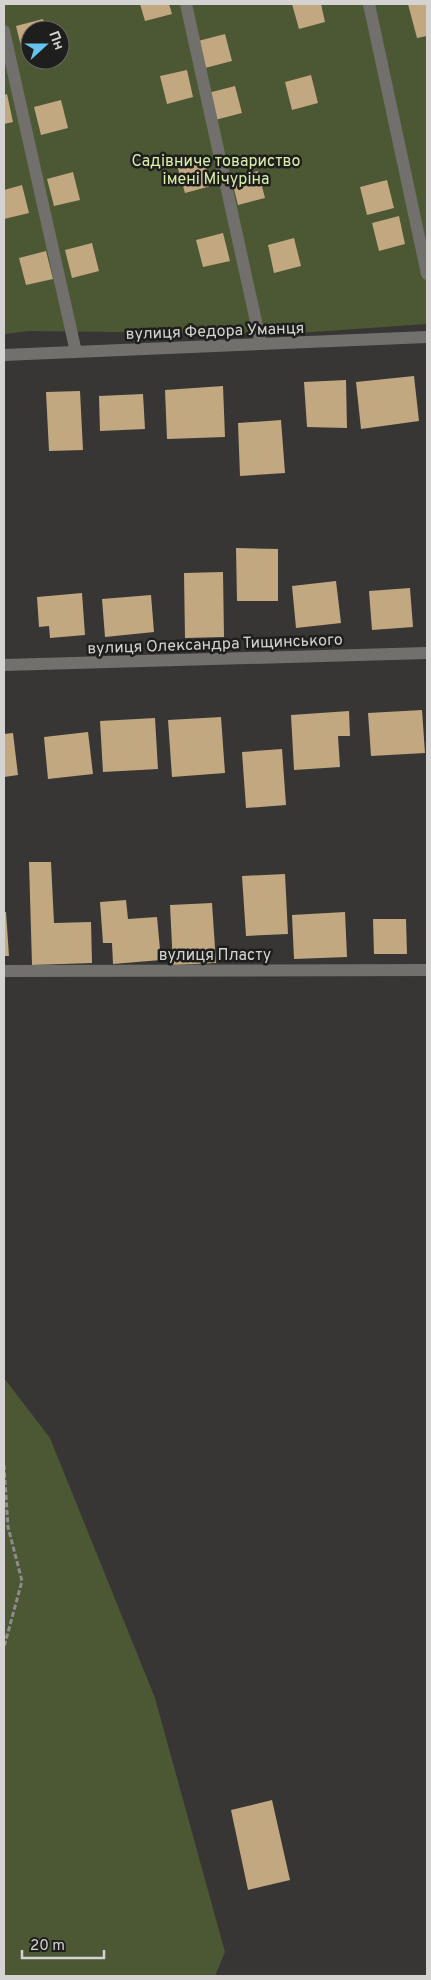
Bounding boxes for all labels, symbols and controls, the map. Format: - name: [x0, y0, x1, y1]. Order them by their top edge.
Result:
- north arrow: [20, 20, 70, 70]
- text: Пн: [44, 29, 67, 53]
- park label: Садівниче товариство імені Мічуріна: [131, 152, 301, 190]
- street label: вулиця Федора Уманця: [125, 319, 305, 345]
- street label: вулиця Олександра Тищинського: [87, 631, 343, 659]
- street label: вулиця Пласту: [159, 946, 271, 966]
- scale bar: [22, 1928, 105, 1960]
- text: 20 m: [30, 1937, 65, 1956]

